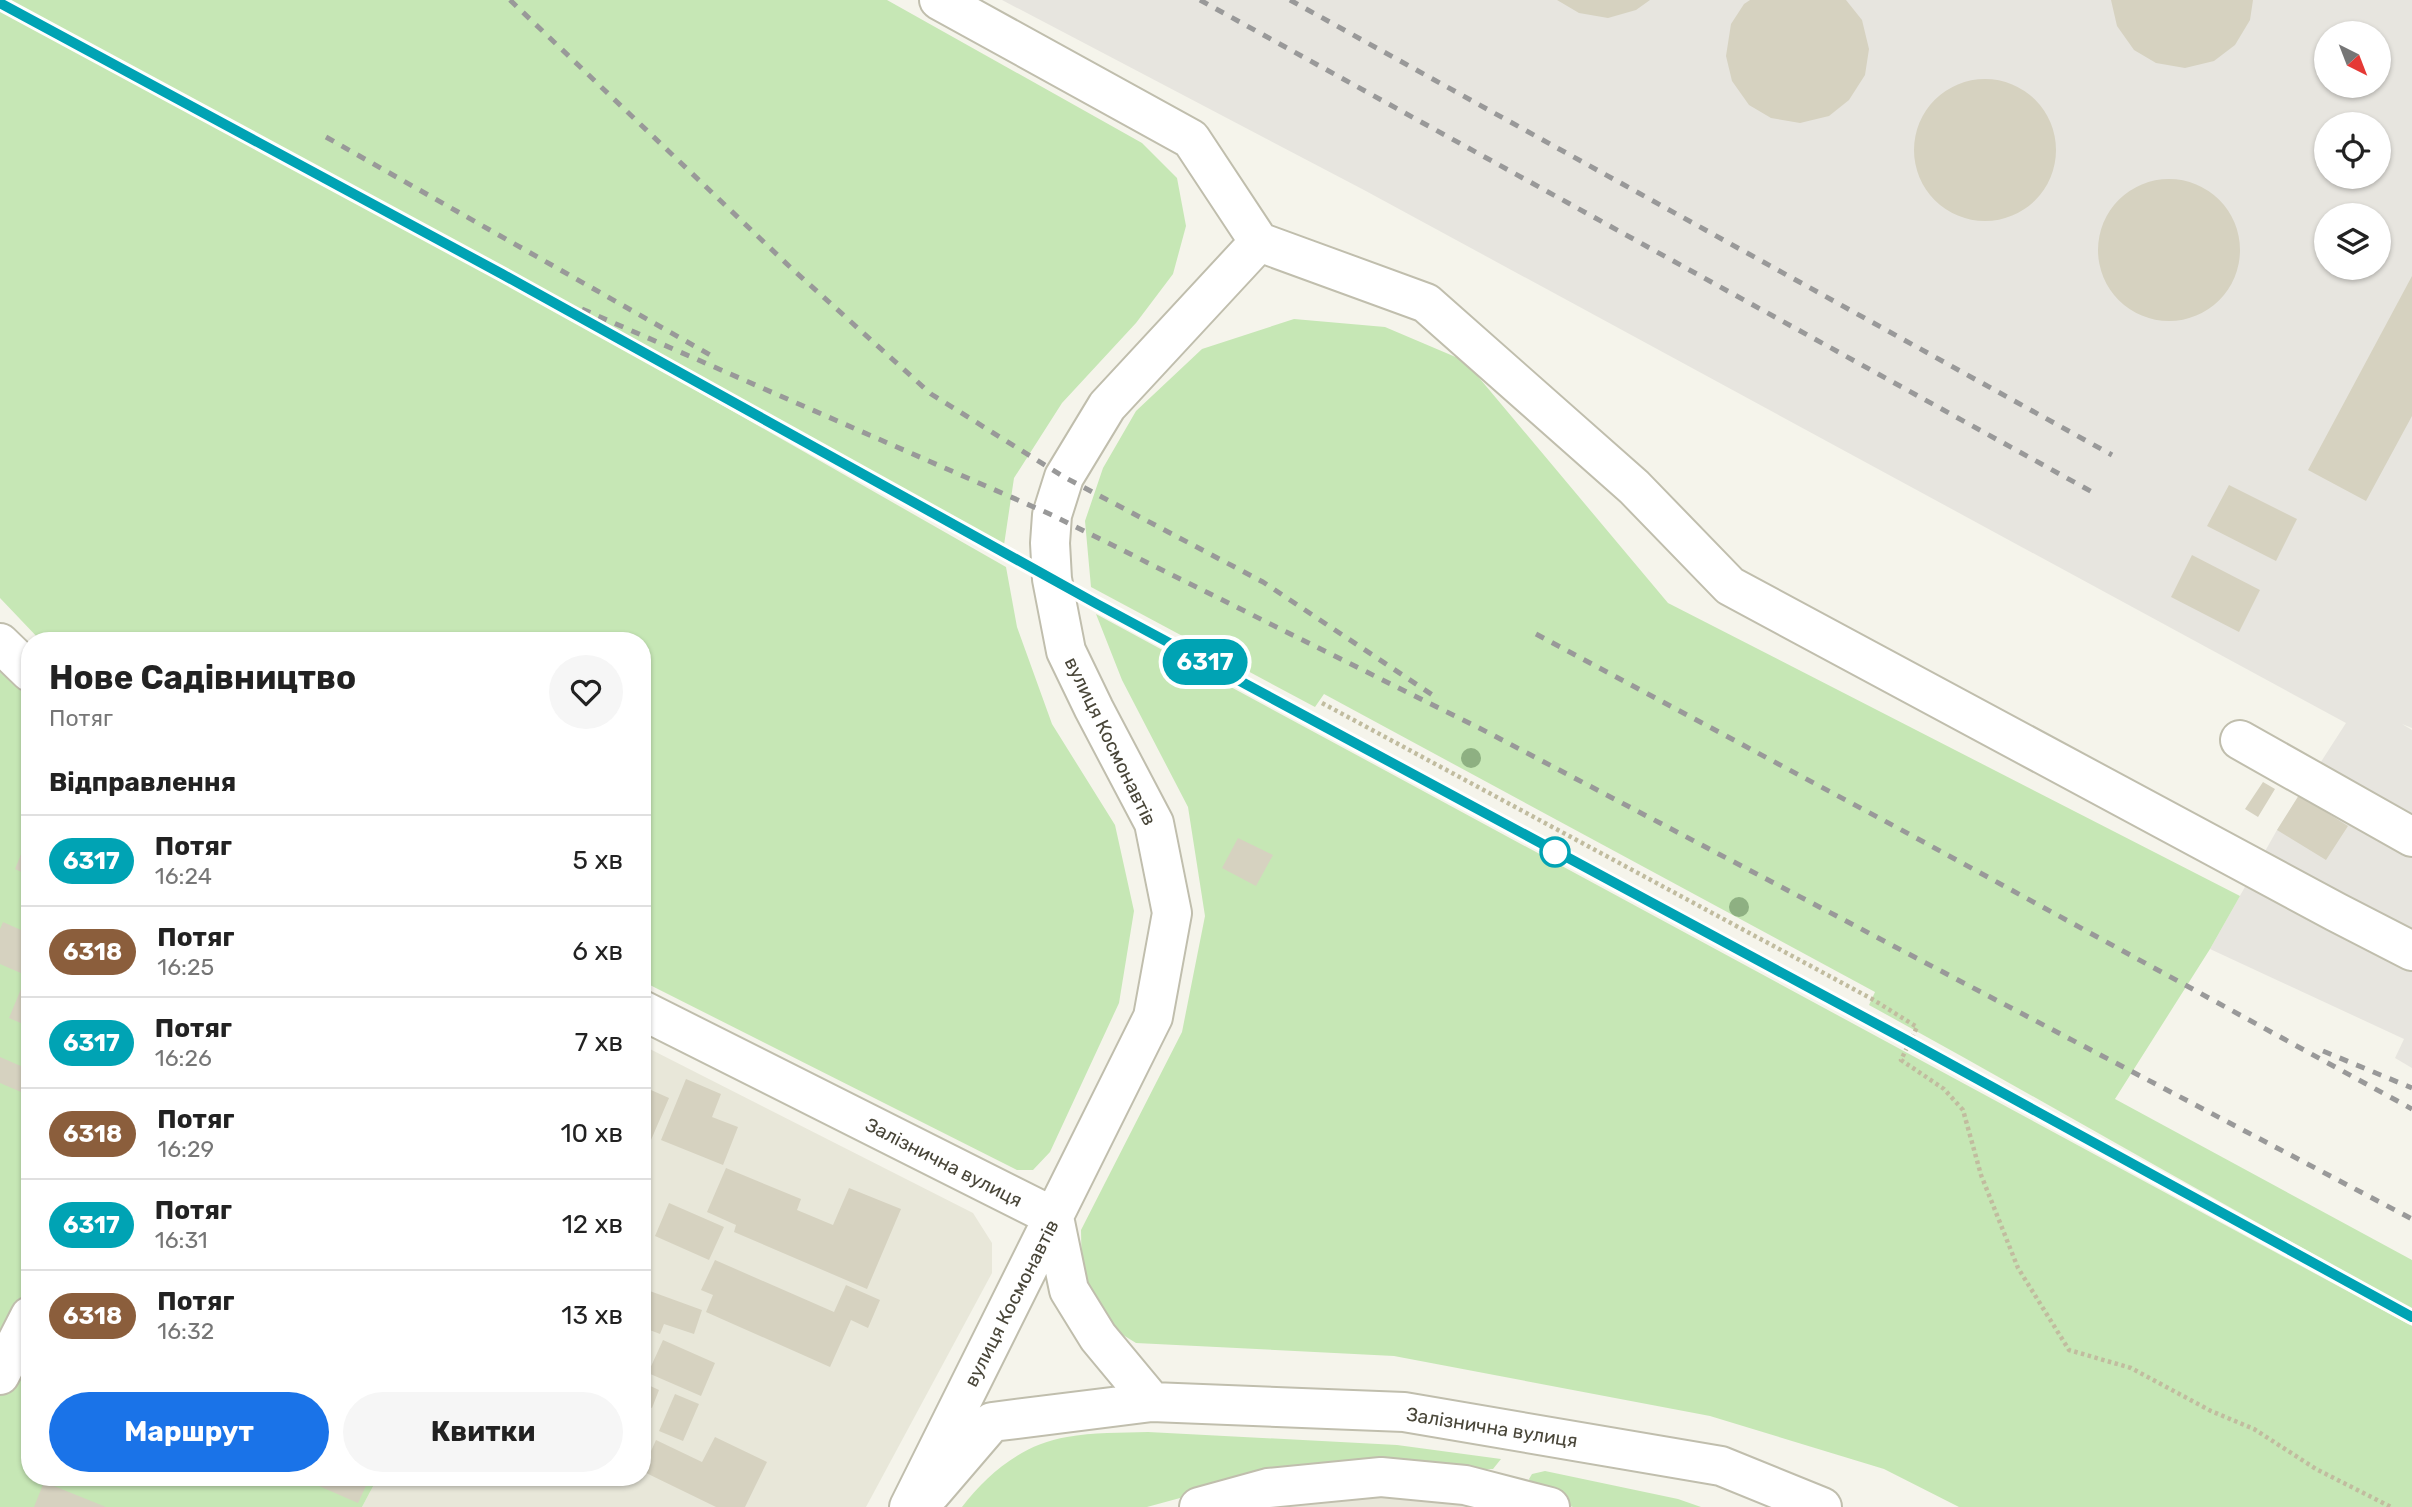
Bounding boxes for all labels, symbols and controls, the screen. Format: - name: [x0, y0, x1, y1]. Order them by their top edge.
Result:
- north arrow: [2314, 21, 2390, 98]
- map controls: [2314, 21, 2391, 280]
- button: locate: [2314, 112, 2391, 189]
- button: layers: [2314, 203, 2391, 280]
- line badge: 6317: [1156, 639, 1254, 685]
- text: 6317: [1177, 648, 1233, 676]
- street label: вулиця Космонавтів: [1060, 653, 1161, 829]
- button: heart: [549, 655, 623, 729]
- text: Нове Садівництво: [49, 658, 356, 697]
- text: Потяг: [49, 704, 113, 732]
- text: Відправлення: [49, 767, 236, 798]
- text: Потяг: [155, 831, 232, 862]
- unlabelled marker: [1540, 837, 1570, 867]
- text: 5 хв: [573, 845, 623, 876]
- text: 6317: [63, 847, 120, 875]
- text: 16:24: [155, 862, 212, 890]
- text: Потяг: [157, 922, 234, 953]
- text: 6 хв: [572, 936, 623, 967]
- text: 6318: [63, 938, 122, 966]
- text: 16:25: [157, 953, 214, 981]
- text: Потяг: [155, 1013, 232, 1044]
- text: 7 хв: [575, 1027, 623, 1058]
- text: 6317: [63, 1029, 120, 1057]
- text: 16:26: [155, 1044, 212, 1072]
- text: Потяг: [157, 1104, 234, 1135]
- street label: Залізнична вулиця: [861, 1113, 1026, 1212]
- text: 10 хв: [560, 1118, 623, 1149]
- text: 6318: [63, 1120, 122, 1148]
- text: 16:29: [157, 1135, 214, 1163]
- text: Потяг: [155, 1195, 232, 1226]
- text: 12 хв: [562, 1209, 623, 1240]
- text: 6317: [63, 1211, 120, 1239]
- street label: вулиця Космонавтів: [959, 1216, 1064, 1391]
- text: 16:31: [155, 1226, 208, 1254]
- text: Потяг: [157, 1286, 234, 1317]
- text: 13 хв: [561, 1300, 623, 1331]
- text: 6318: [63, 1302, 122, 1330]
- text: 16:32: [157, 1317, 214, 1345]
- button: Маршрут: [49, 1392, 329, 1472]
- button: Квитки: [343, 1392, 623, 1472]
- street label: Залізнична вулиця: [1405, 1403, 1579, 1452]

